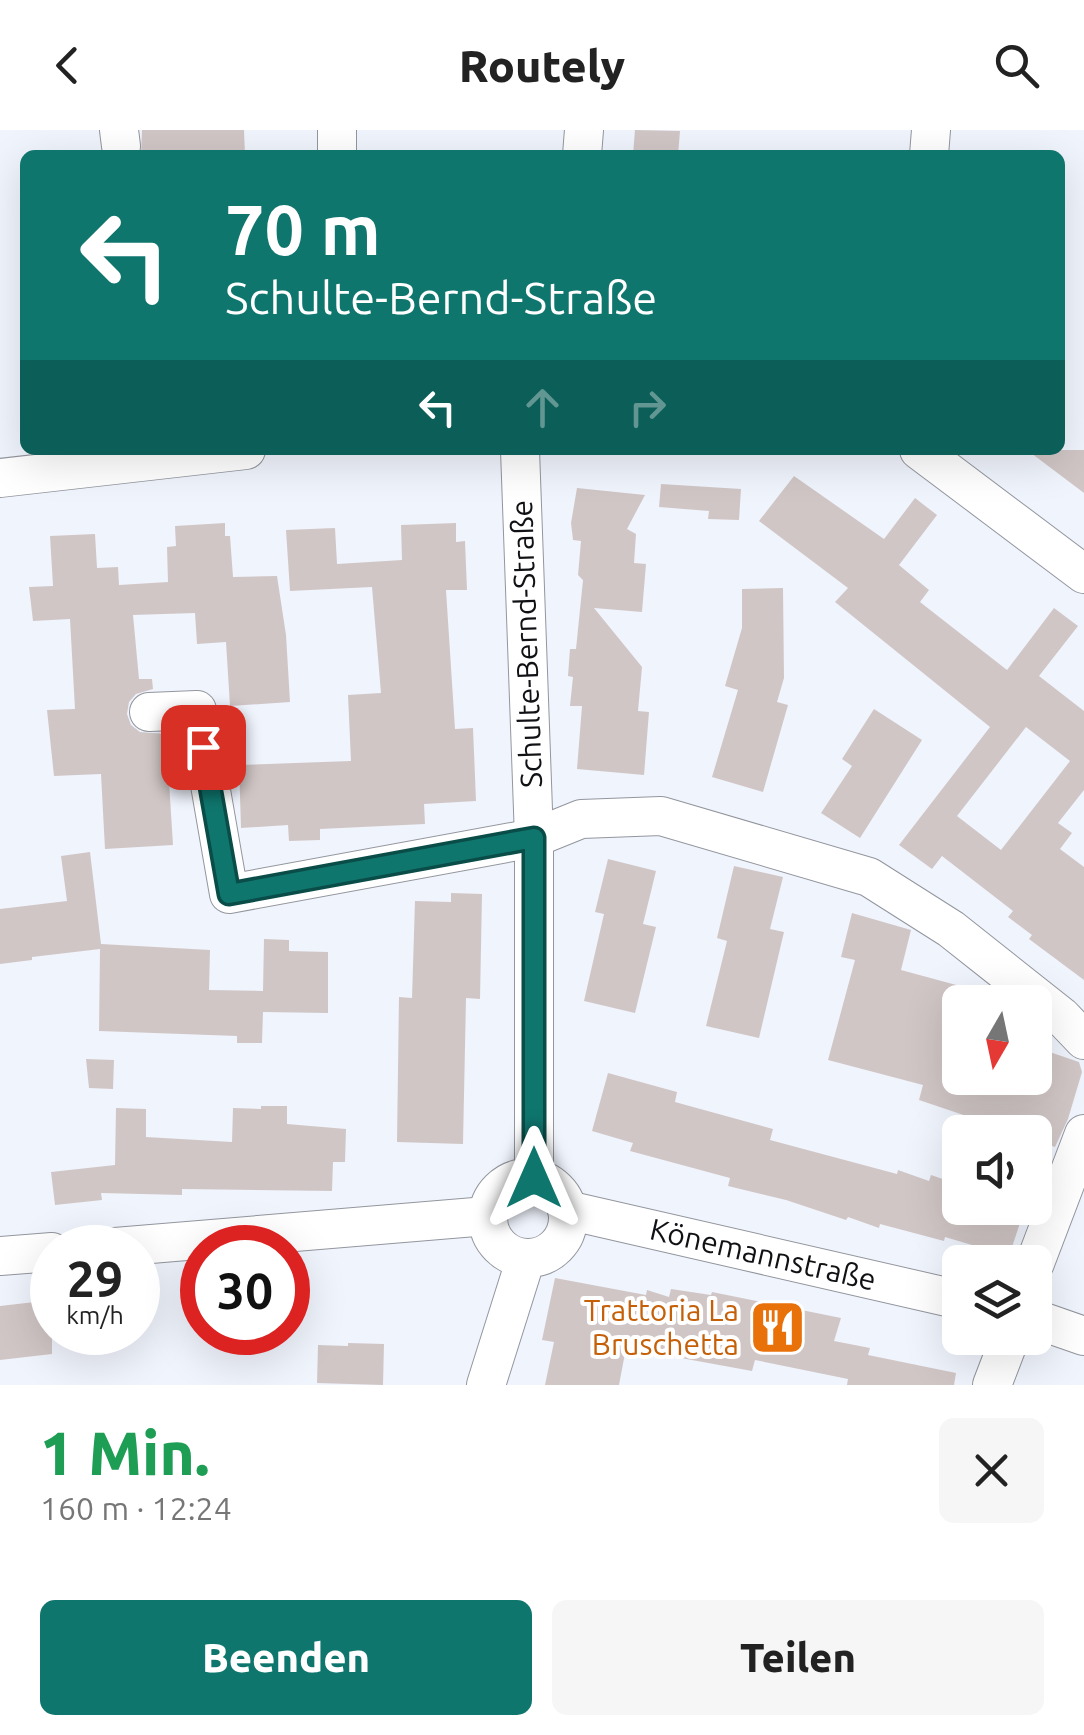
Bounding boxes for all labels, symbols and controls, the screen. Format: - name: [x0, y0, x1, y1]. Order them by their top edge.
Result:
- icon: back: [40, 38, 95, 93]
- icon: search: [989, 38, 1044, 93]
- text: Routely: [459, 40, 625, 91]
- icon: left: [60, 190, 190, 320]
- text: 70 m: [225, 190, 381, 268]
- text: Schulte-Bernd-Straße: [225, 272, 657, 323]
- icon: left: [410, 380, 465, 435]
- icon: ahead: [515, 380, 570, 435]
- icon: right: [620, 380, 675, 435]
- street label: Schulte-Bernd-Straße: [504, 500, 548, 789]
- pin: [161, 705, 246, 790]
- icon: arrive: [176, 720, 231, 775]
- north arrow: [942, 985, 1052, 1095]
- map controls: [942, 985, 1052, 1355]
- button: sound: [942, 1115, 1052, 1225]
- position arrow: [482, 1126, 586, 1230]
- street label: Könemannstraße: [647, 1211, 880, 1297]
- speed limit sign: 30: [180, 1225, 310, 1355]
- button: layers: [942, 1245, 1052, 1355]
- text: 29: [67, 1250, 123, 1306]
- place label: Trattoria La Bruschetta: [584, 1293, 739, 1361]
- restaurant icon: Trattoria La Bruschetta: [748, 1298, 808, 1358]
- text: km/h: [66, 1301, 124, 1329]
- button: close: [939, 1418, 1044, 1523]
- text: 1 Min.: [40, 1419, 210, 1486]
- text: 160 m · 12:24: [40, 1490, 232, 1526]
- button: Beenden: [40, 1600, 532, 1715]
- button: Teilen: [552, 1600, 1044, 1715]

